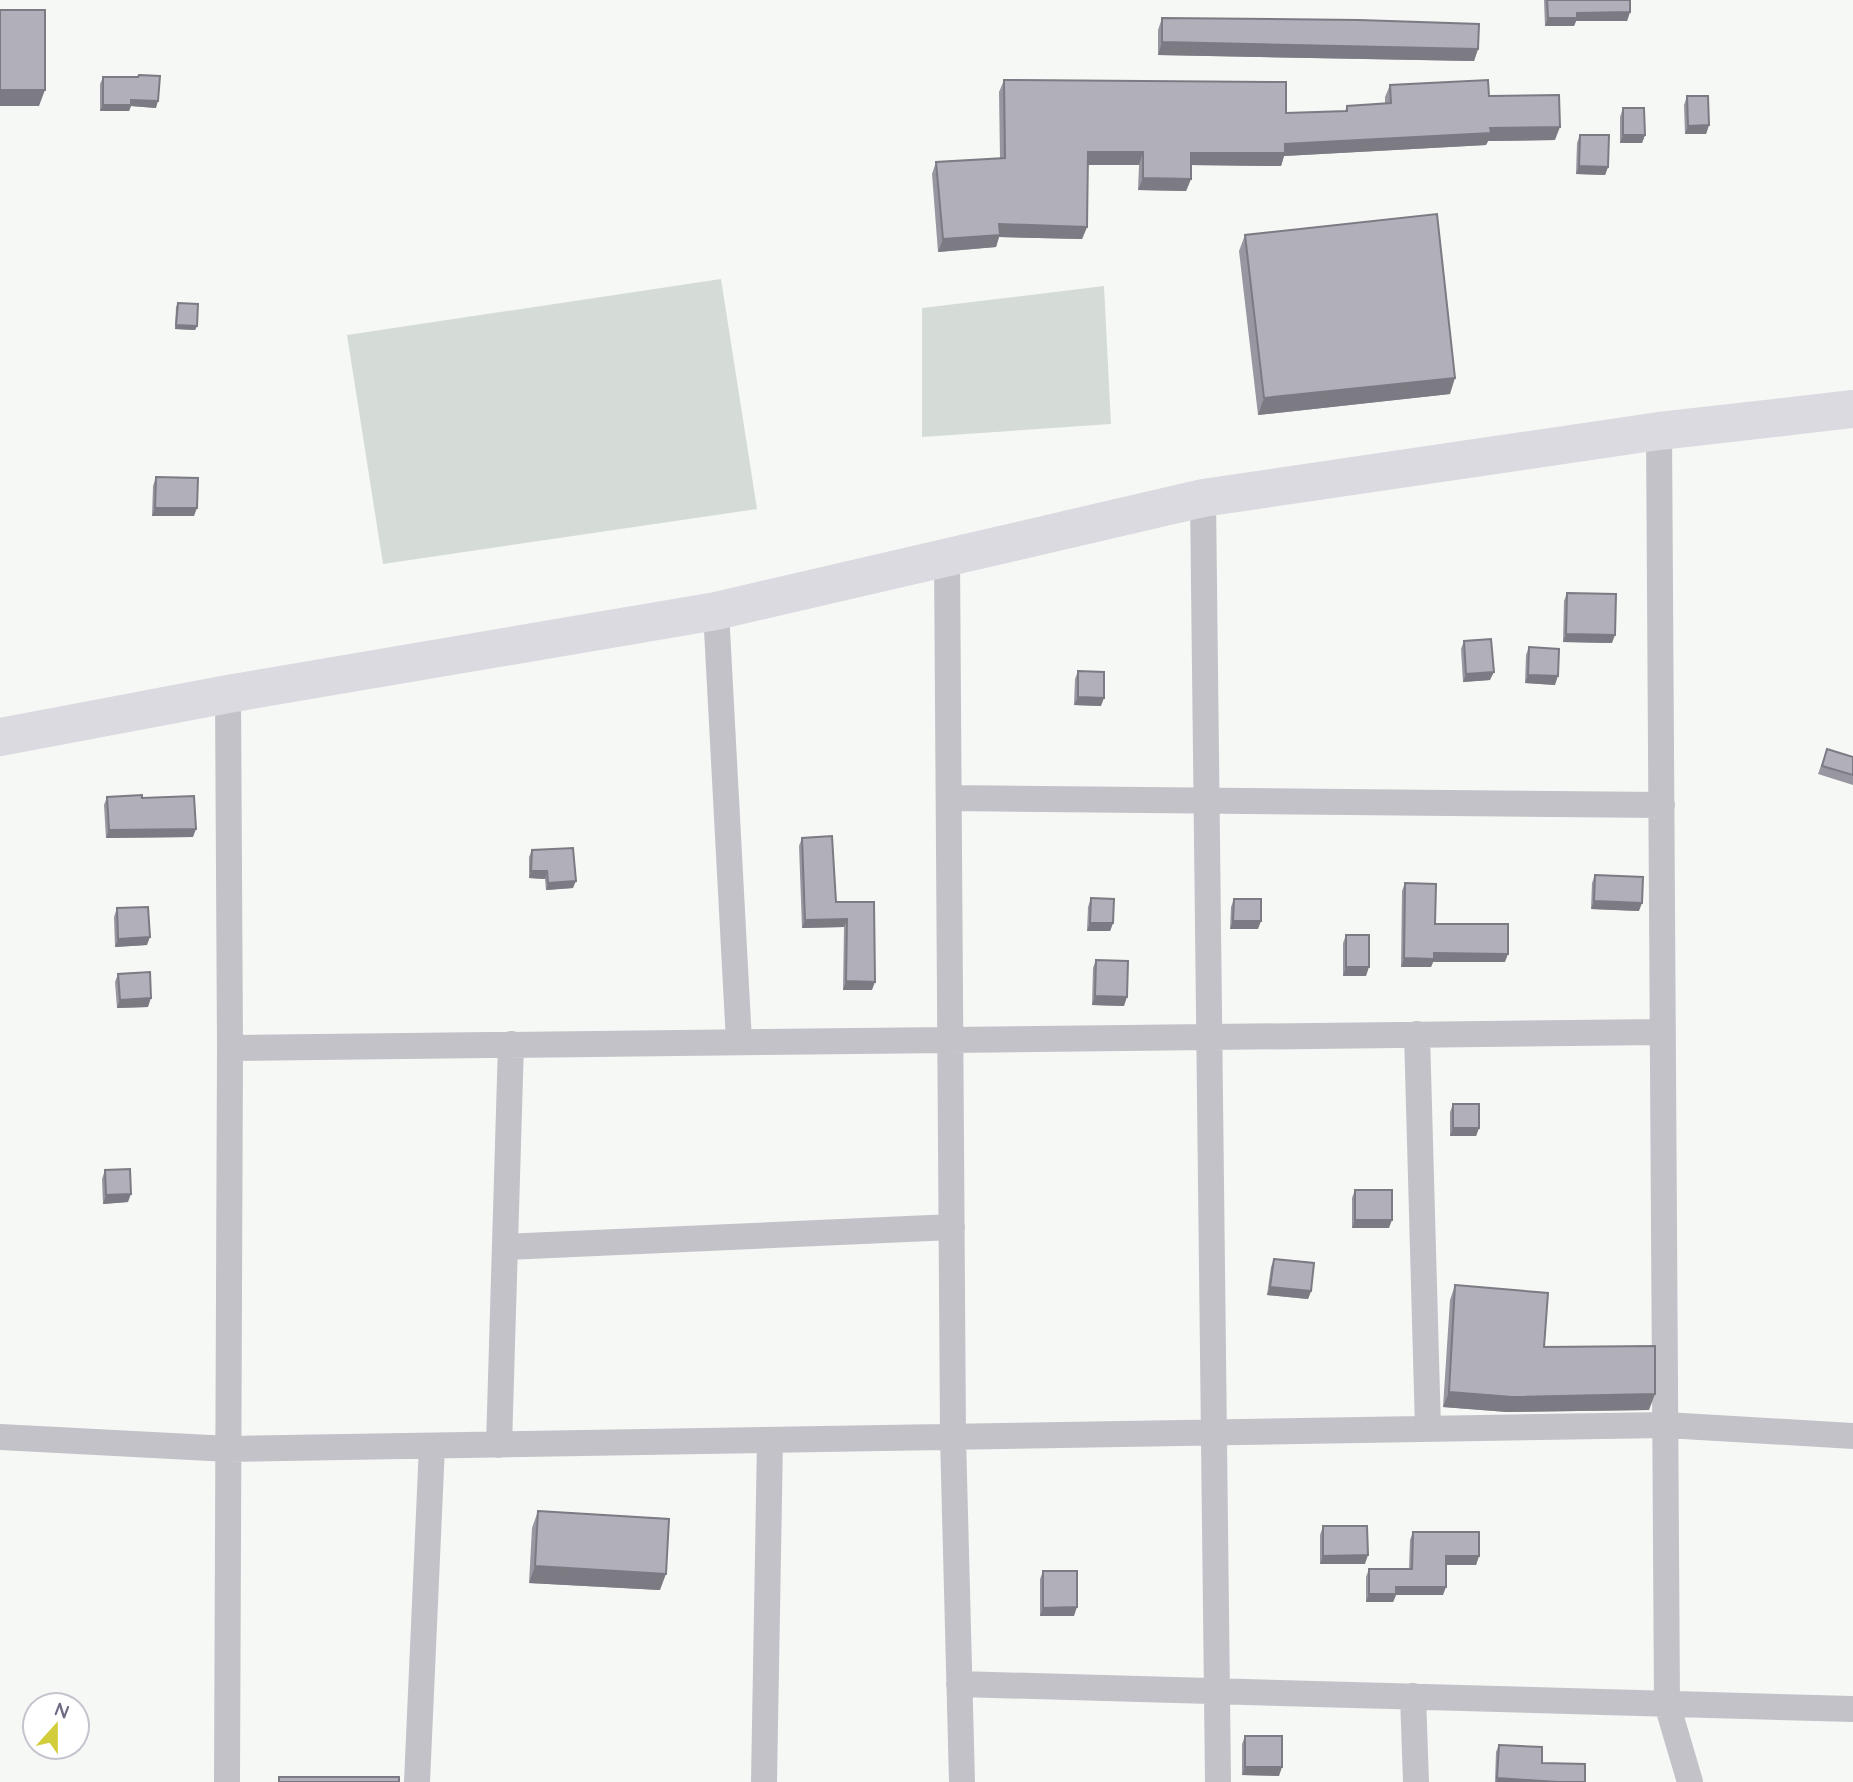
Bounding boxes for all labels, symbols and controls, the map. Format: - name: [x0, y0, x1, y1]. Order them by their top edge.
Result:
- north arrow: [21, 1691, 91, 1761]
- text: N: [51, 1696, 73, 1724]

